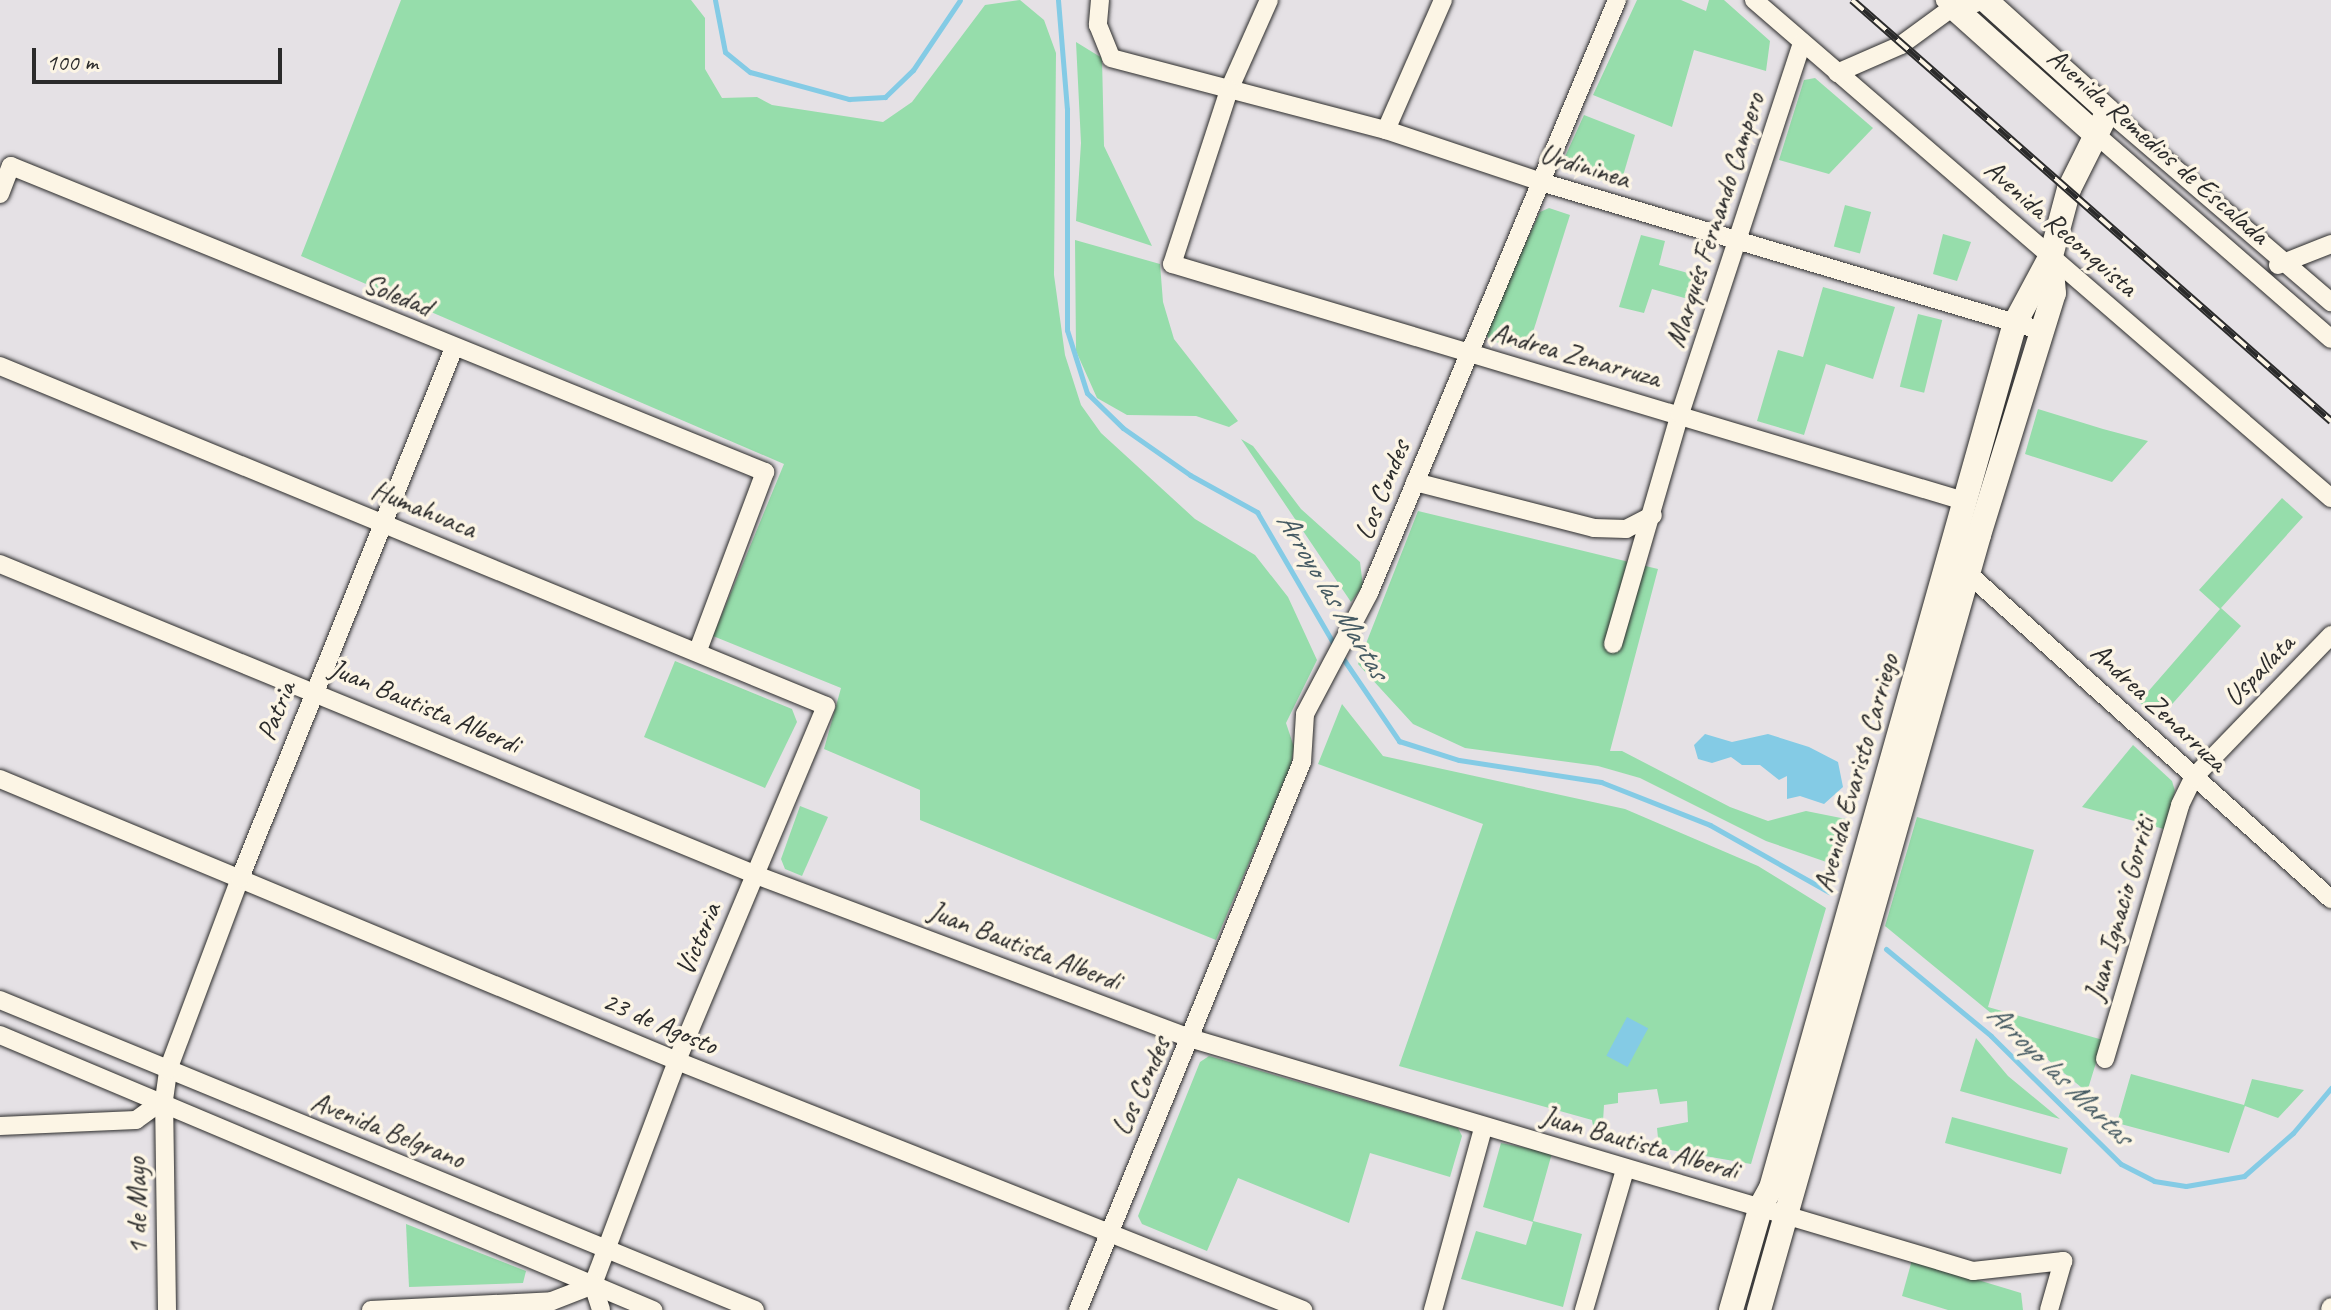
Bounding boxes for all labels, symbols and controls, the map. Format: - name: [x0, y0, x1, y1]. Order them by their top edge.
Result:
- scale bar: [36, 32, 286, 82]
- street label: Avenida Remedios de Escalada: [2040, 41, 2276, 251]
- text: 100 m: [46, 47, 98, 77]
- street label: Marqués Fernando Campero: [1658, 89, 1772, 351]
- street label: Urdininea: [1536, 137, 1634, 195]
- street label: Avenida Reconquista: [1978, 152, 2144, 304]
- street label: Soledad: [359, 266, 437, 324]
- street label: Andrea Zenarruza: [1488, 315, 1664, 395]
- street label: Los Condes: [1347, 436, 1417, 544]
- street label: Humahuaca: [367, 473, 481, 545]
- water label: Arroyo las Martas: [1269, 505, 1397, 685]
- street label: Uspallata: [2216, 627, 2302, 713]
- street label: Andrea Zenarruza: [2084, 636, 2234, 778]
- street label: Avenida Evaristo Carriego: [1806, 650, 1906, 896]
- street label: Juan Bautista Alberdi: [324, 651, 526, 761]
- street label: Patria: [249, 677, 303, 745]
- street label: Juan Ignacio Gorriti: [2078, 813, 2162, 1005]
- street label: Juan Bautista Alberdi: [923, 894, 1127, 998]
- street label: Victoria: [668, 898, 728, 980]
- street label: 23 de Agosto: [598, 984, 722, 1062]
- water label: Arroyo las Martas: [1980, 996, 2140, 1152]
- street label: Los Condes: [1105, 1032, 1177, 1140]
- street label: Avenida Belgrano: [307, 1084, 469, 1176]
- street label: Juan Bautista Alberdi: [1537, 1099, 1743, 1187]
- street label: 1 de Mayo: [119, 1157, 155, 1255]

